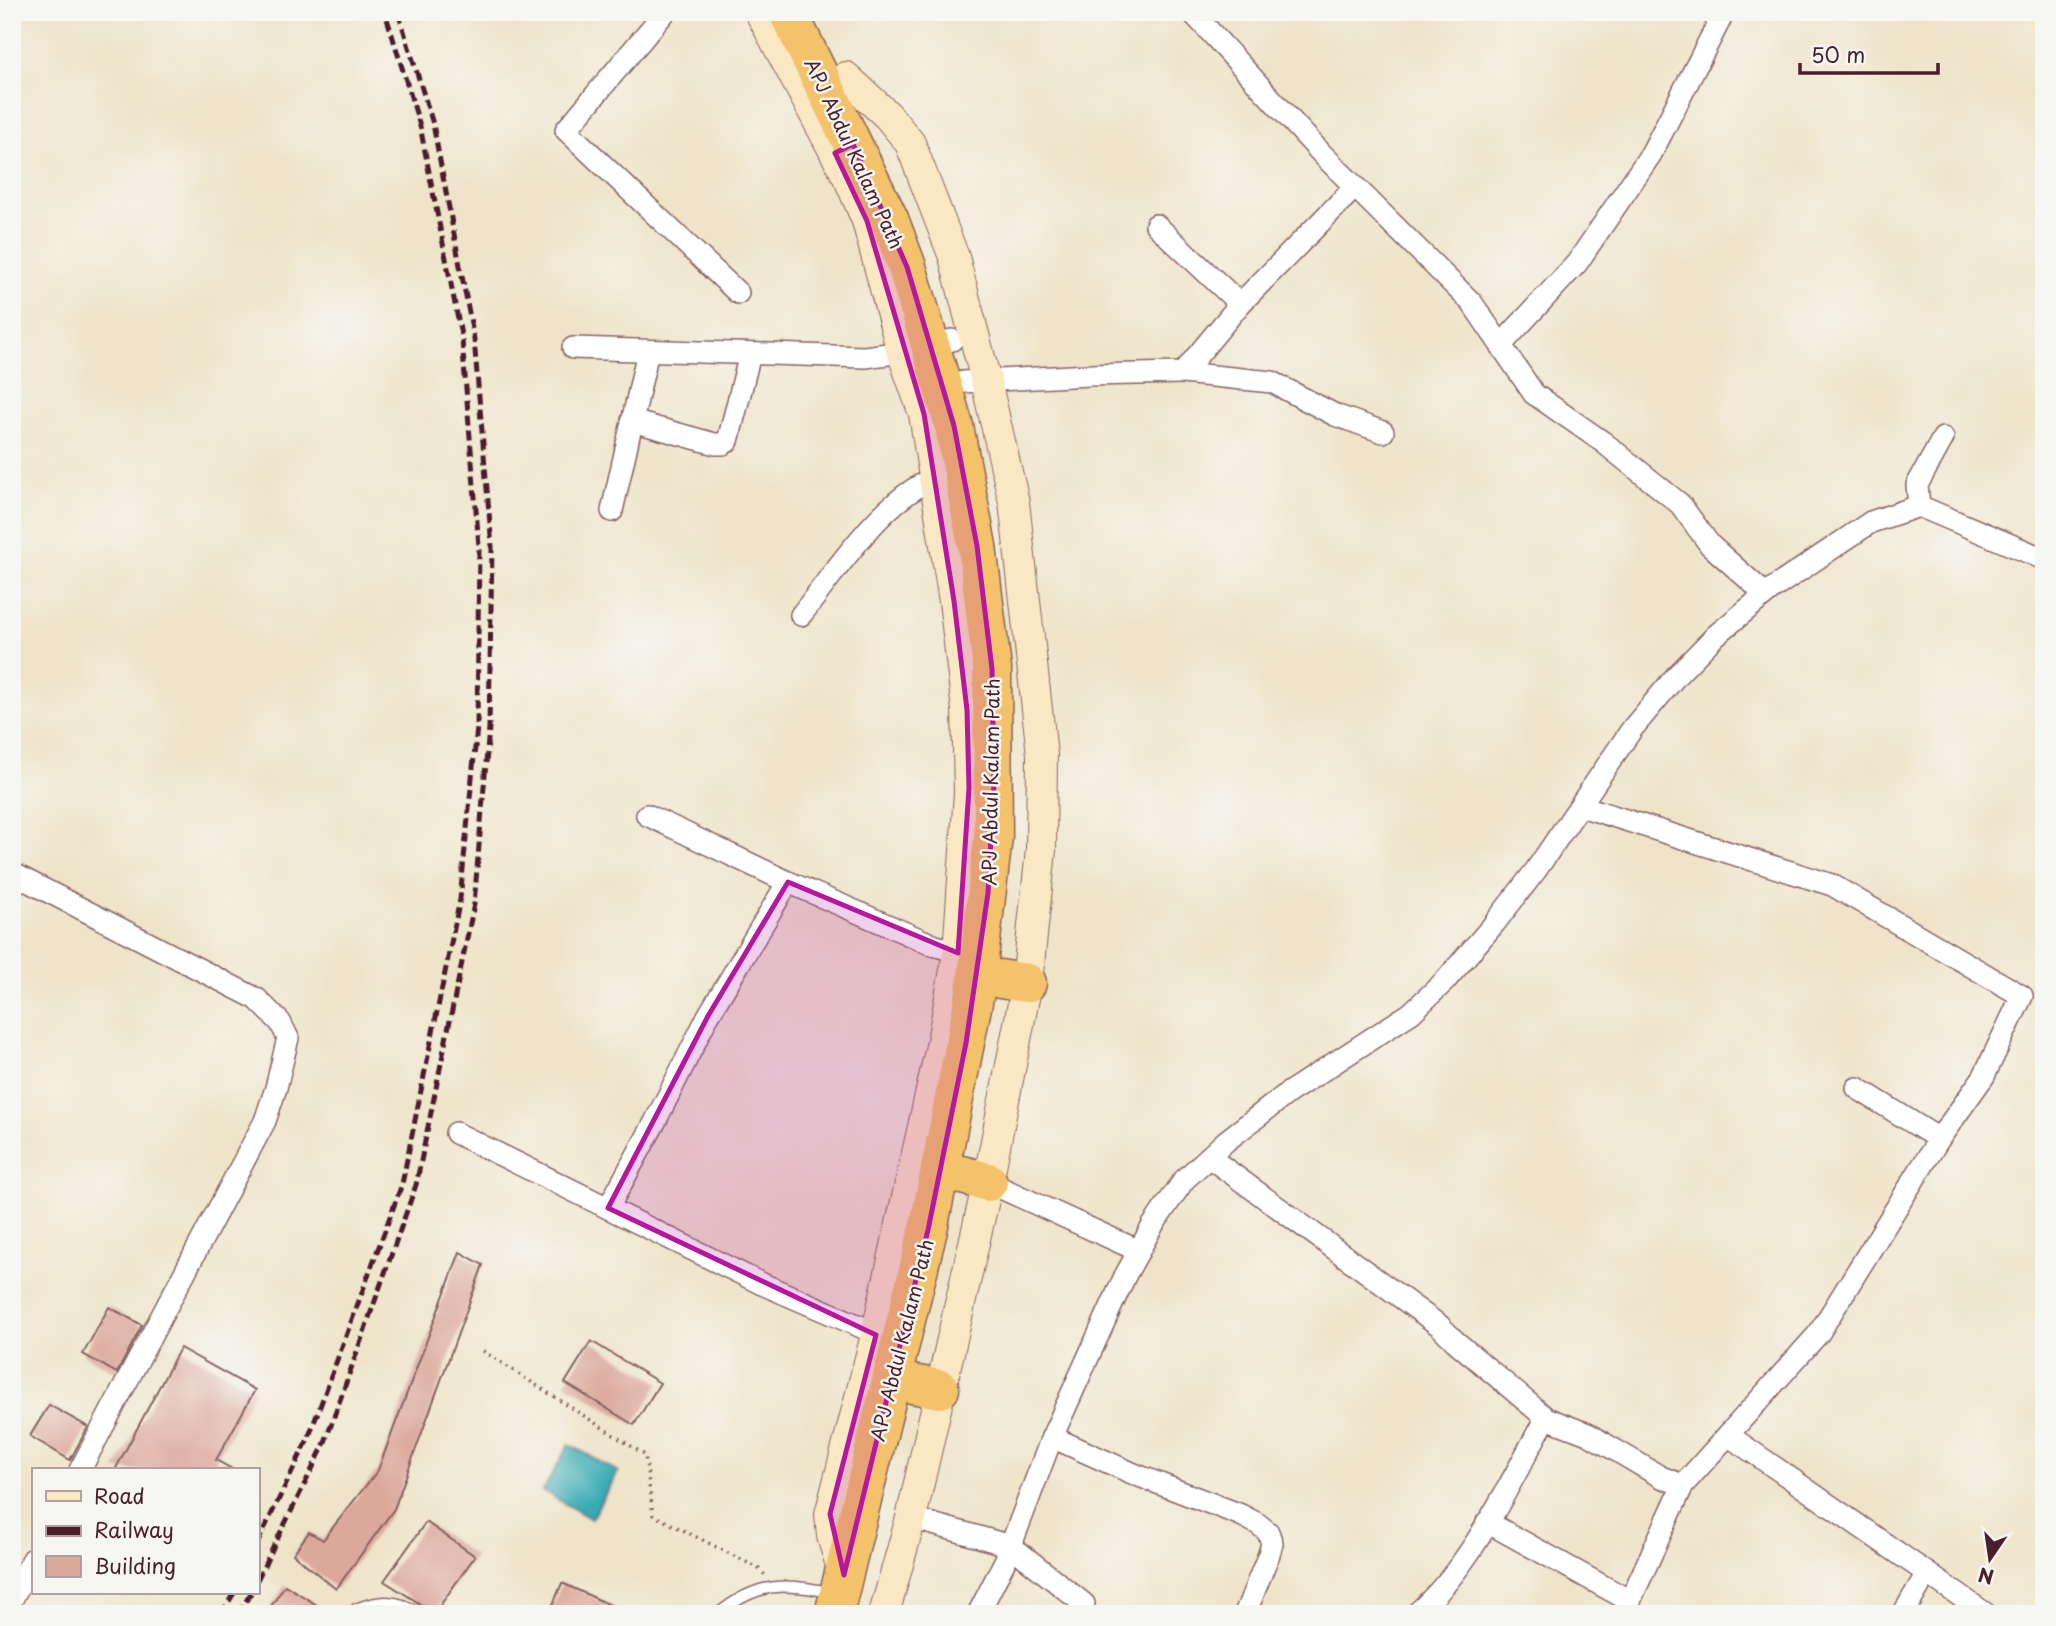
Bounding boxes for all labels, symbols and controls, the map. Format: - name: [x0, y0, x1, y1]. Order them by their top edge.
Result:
- scale bar: [1800, 32, 1939, 76]
- text: 50 m: [1811, 38, 1865, 70]
- street label: APJ Abdul Kalam Path: [799, 53, 911, 253]
- street label: APJ Abdul Kalam Path: [974, 678, 1006, 886]
- street label: APJ Abdul Kalam Path: [862, 1236, 940, 1444]
- legend: [32, 1468, 259, 1594]
- text: Road: [94, 1479, 145, 1511]
- text: Railway: [94, 1513, 174, 1545]
- north arrow: [1954, 1524, 2024, 1594]
- text: Building: [94, 1549, 176, 1581]
- text: N: [1975, 1561, 1996, 1592]

